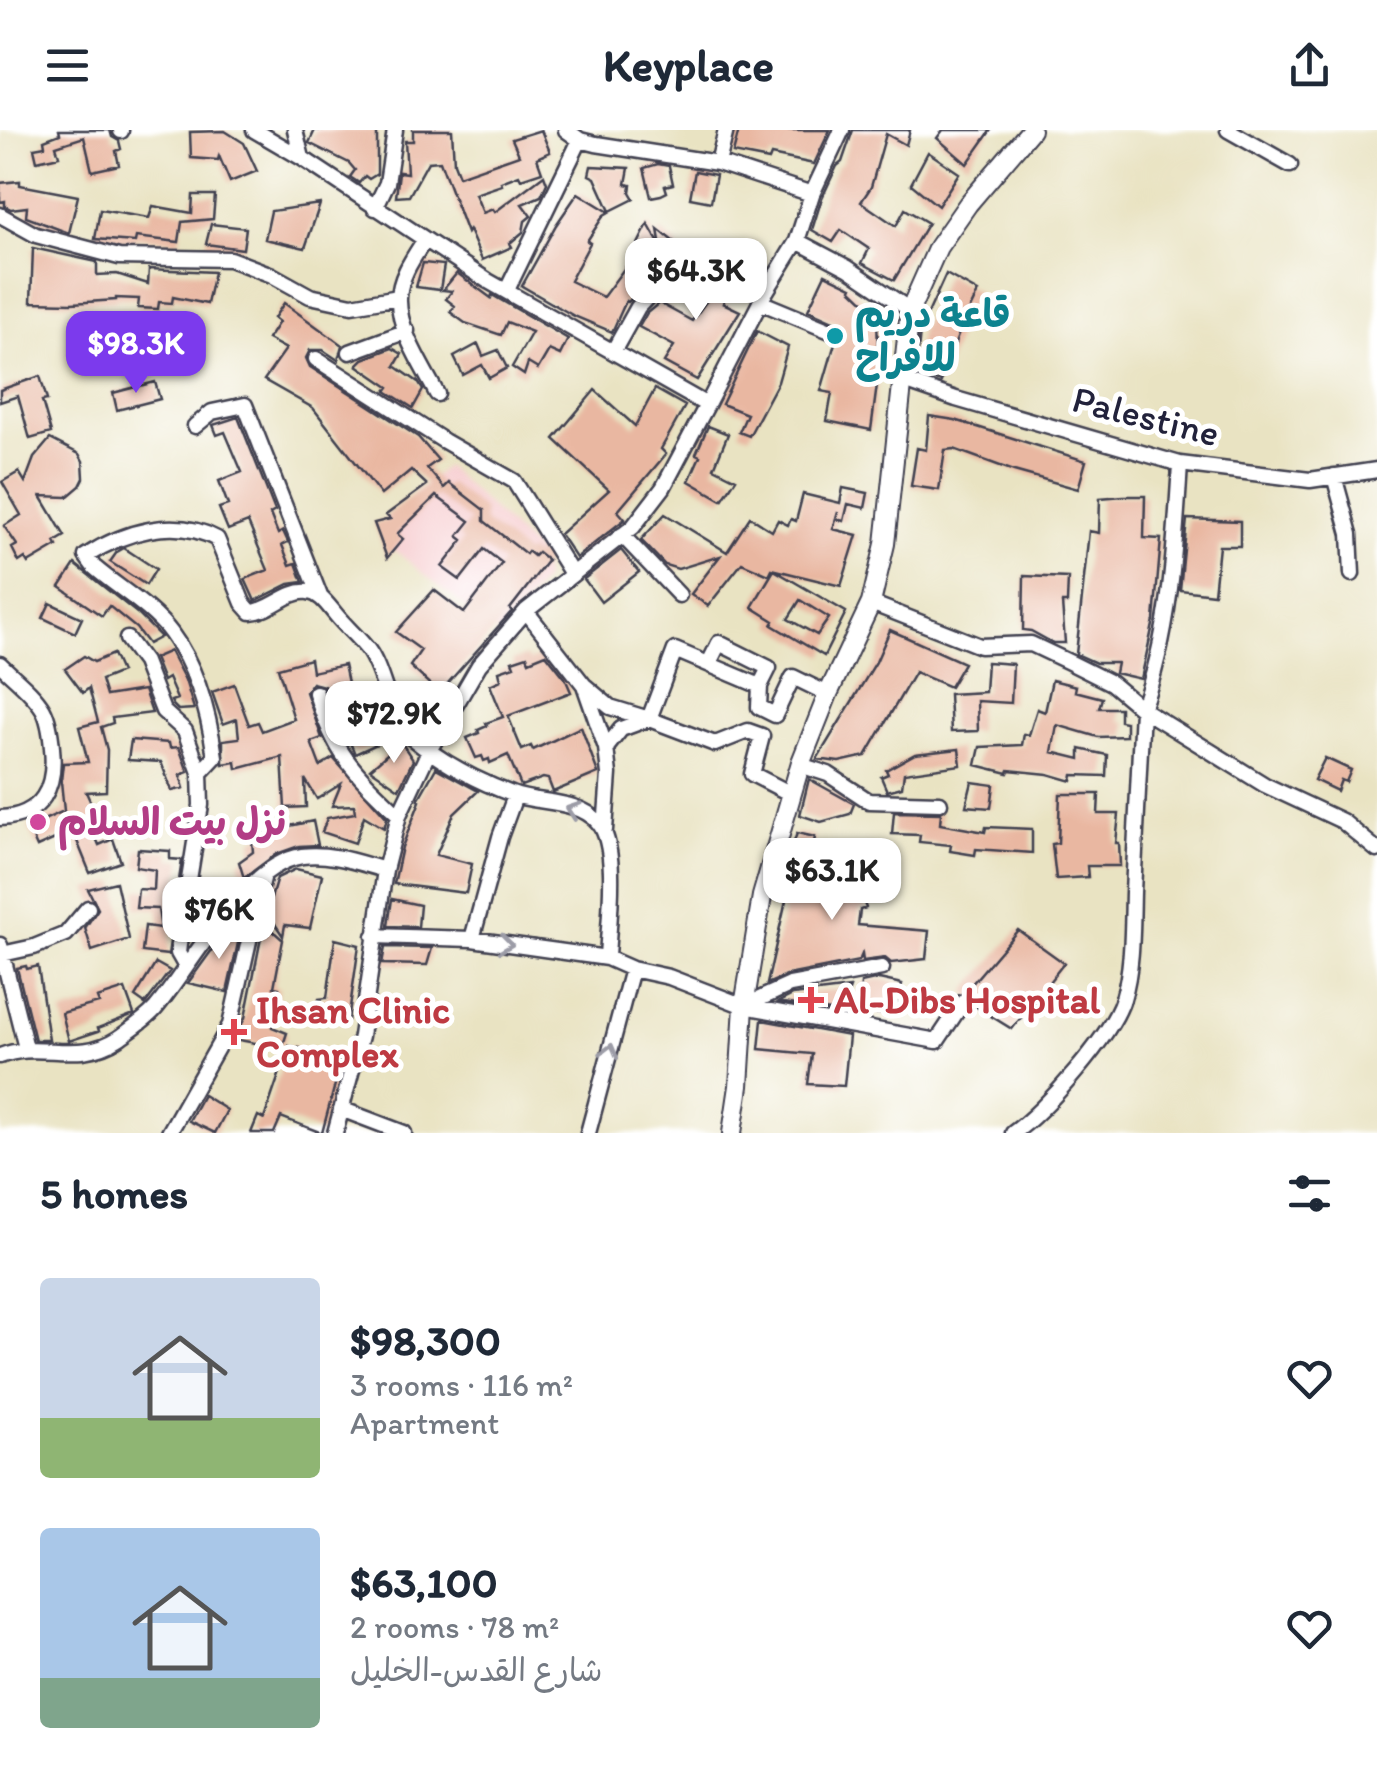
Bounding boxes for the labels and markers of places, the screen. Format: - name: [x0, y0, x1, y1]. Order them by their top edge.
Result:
- pin: $64.3K: [615, 238, 777, 323]
- place label: قاعة دريم للافراح: [855, 291, 1011, 382]
- pin: $98.3K: [55, 311, 217, 396]
- marker: قاعة دريم للافراح: [824, 325, 846, 347]
- pin: $72.9K: [313, 681, 475, 766]
- place label: نزل بيت السلام: [58, 799, 286, 851]
- marker: نزل بيت السلام: [27, 811, 49, 833]
- pin: $63.1K: [751, 838, 913, 923]
- pin: $76K: [160, 877, 278, 962]
- place label: Al-Dibs Hospital: [834, 977, 1101, 1023]
- place label: Ihsan Clinic Complex: [256, 987, 450, 1077]
- marker: Al-Dibs Hospital: [798, 987, 824, 1013]
- marker: Ihsan Clinic Complex: [221, 1019, 247, 1045]

